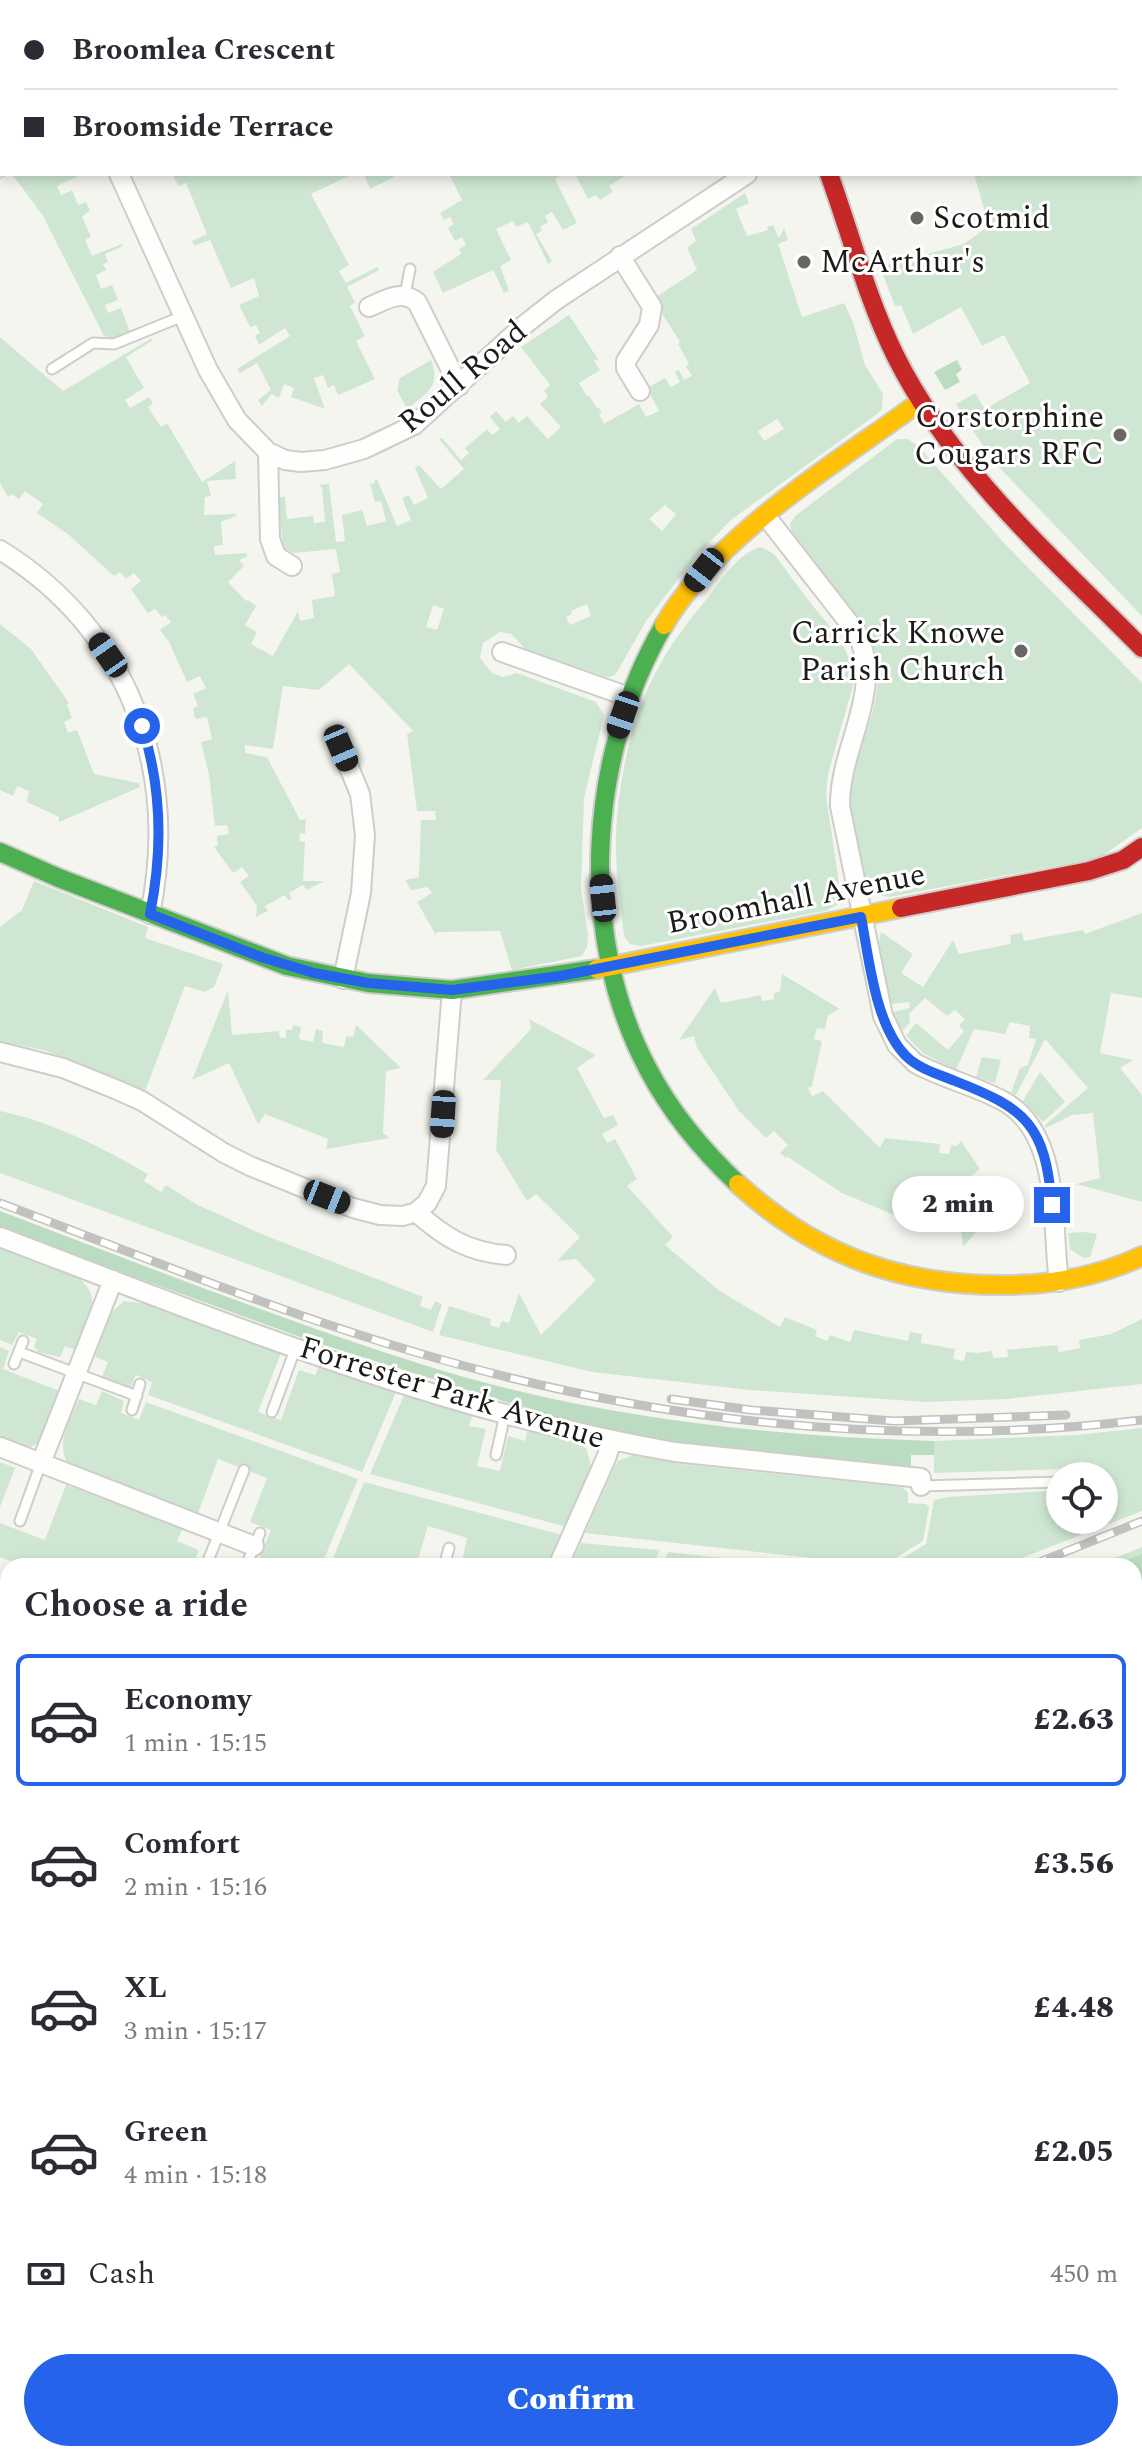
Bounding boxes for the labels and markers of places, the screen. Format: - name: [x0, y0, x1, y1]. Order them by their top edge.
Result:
- place label: Scotmid: [933, 194, 1050, 243]
- marker: Scotmid: [908, 209, 926, 227]
- place label: McArthur's: [820, 238, 985, 287]
- marker: McArthur's: [795, 253, 813, 271]
- place label: Corstorphine Cougars RFC: [914, 393, 1104, 479]
- marker: Corstorphine Cougars RFC: [1111, 426, 1129, 444]
- place label: Carrick Knowe Parish Church: [791, 609, 1005, 695]
- marker: Carrick Knowe Parish Church: [1012, 642, 1030, 660]

